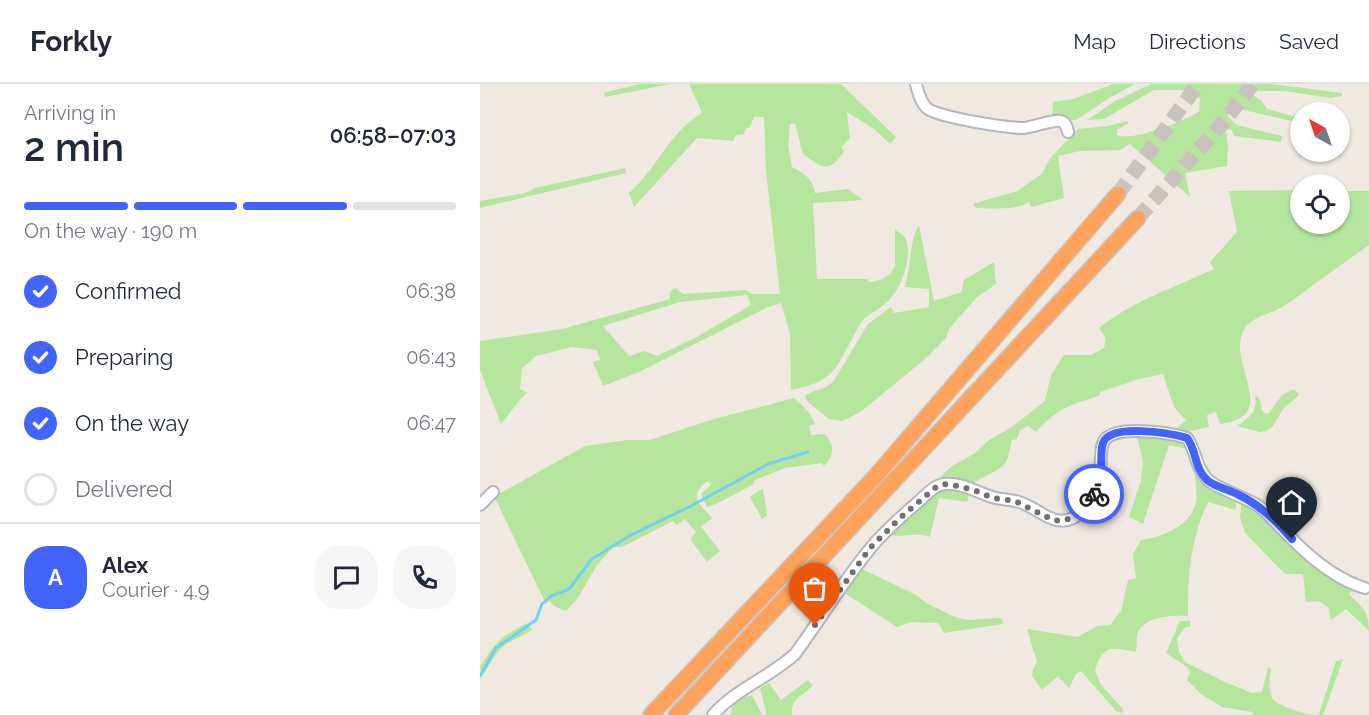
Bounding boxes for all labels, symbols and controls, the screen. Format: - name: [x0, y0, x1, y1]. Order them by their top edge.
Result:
- text: Forkly: [30, 25, 112, 58]
- text: Map: [1073, 29, 1116, 54]
- text: Directions: [1149, 29, 1246, 54]
- text: Saved: [1279, 29, 1339, 54]
- text: Arriving in: [24, 101, 116, 125]
- north arrow: [1290, 102, 1350, 162]
- map controls: [1290, 102, 1350, 234]
- text: 06:58–07:03: [330, 122, 456, 148]
- text: 2 min: [24, 124, 124, 170]
- button: locate: [1290, 174, 1350, 234]
- text: On the way · 190 m: [24, 219, 197, 243]
- icon: check: [24, 275, 57, 308]
- text: Confirmed: [75, 278, 182, 304]
- text: 06:38: [405, 279, 456, 303]
- icon: check: [24, 341, 57, 374]
- text: Preparing: [75, 344, 173, 370]
- text: 06:43: [406, 345, 456, 369]
- icon: check: [24, 407, 57, 440]
- text: On the way: [75, 410, 189, 436]
- text: 06:47: [406, 411, 456, 435]
- courier: [1064, 464, 1124, 524]
- text: Delivered: [75, 476, 173, 502]
- pin: [1266, 477, 1317, 539]
- icon: bike: [1078, 478, 1111, 511]
- icon: home: [1275, 486, 1308, 519]
- button: chat: [315, 546, 378, 609]
- button: phone: [393, 546, 456, 609]
- text: Alex: [102, 552, 148, 578]
- pin: [789, 563, 840, 625]
- text: A: [48, 564, 63, 590]
- icon: bag: [798, 572, 831, 605]
- text: Courier · 4.9: [102, 578, 210, 602]

